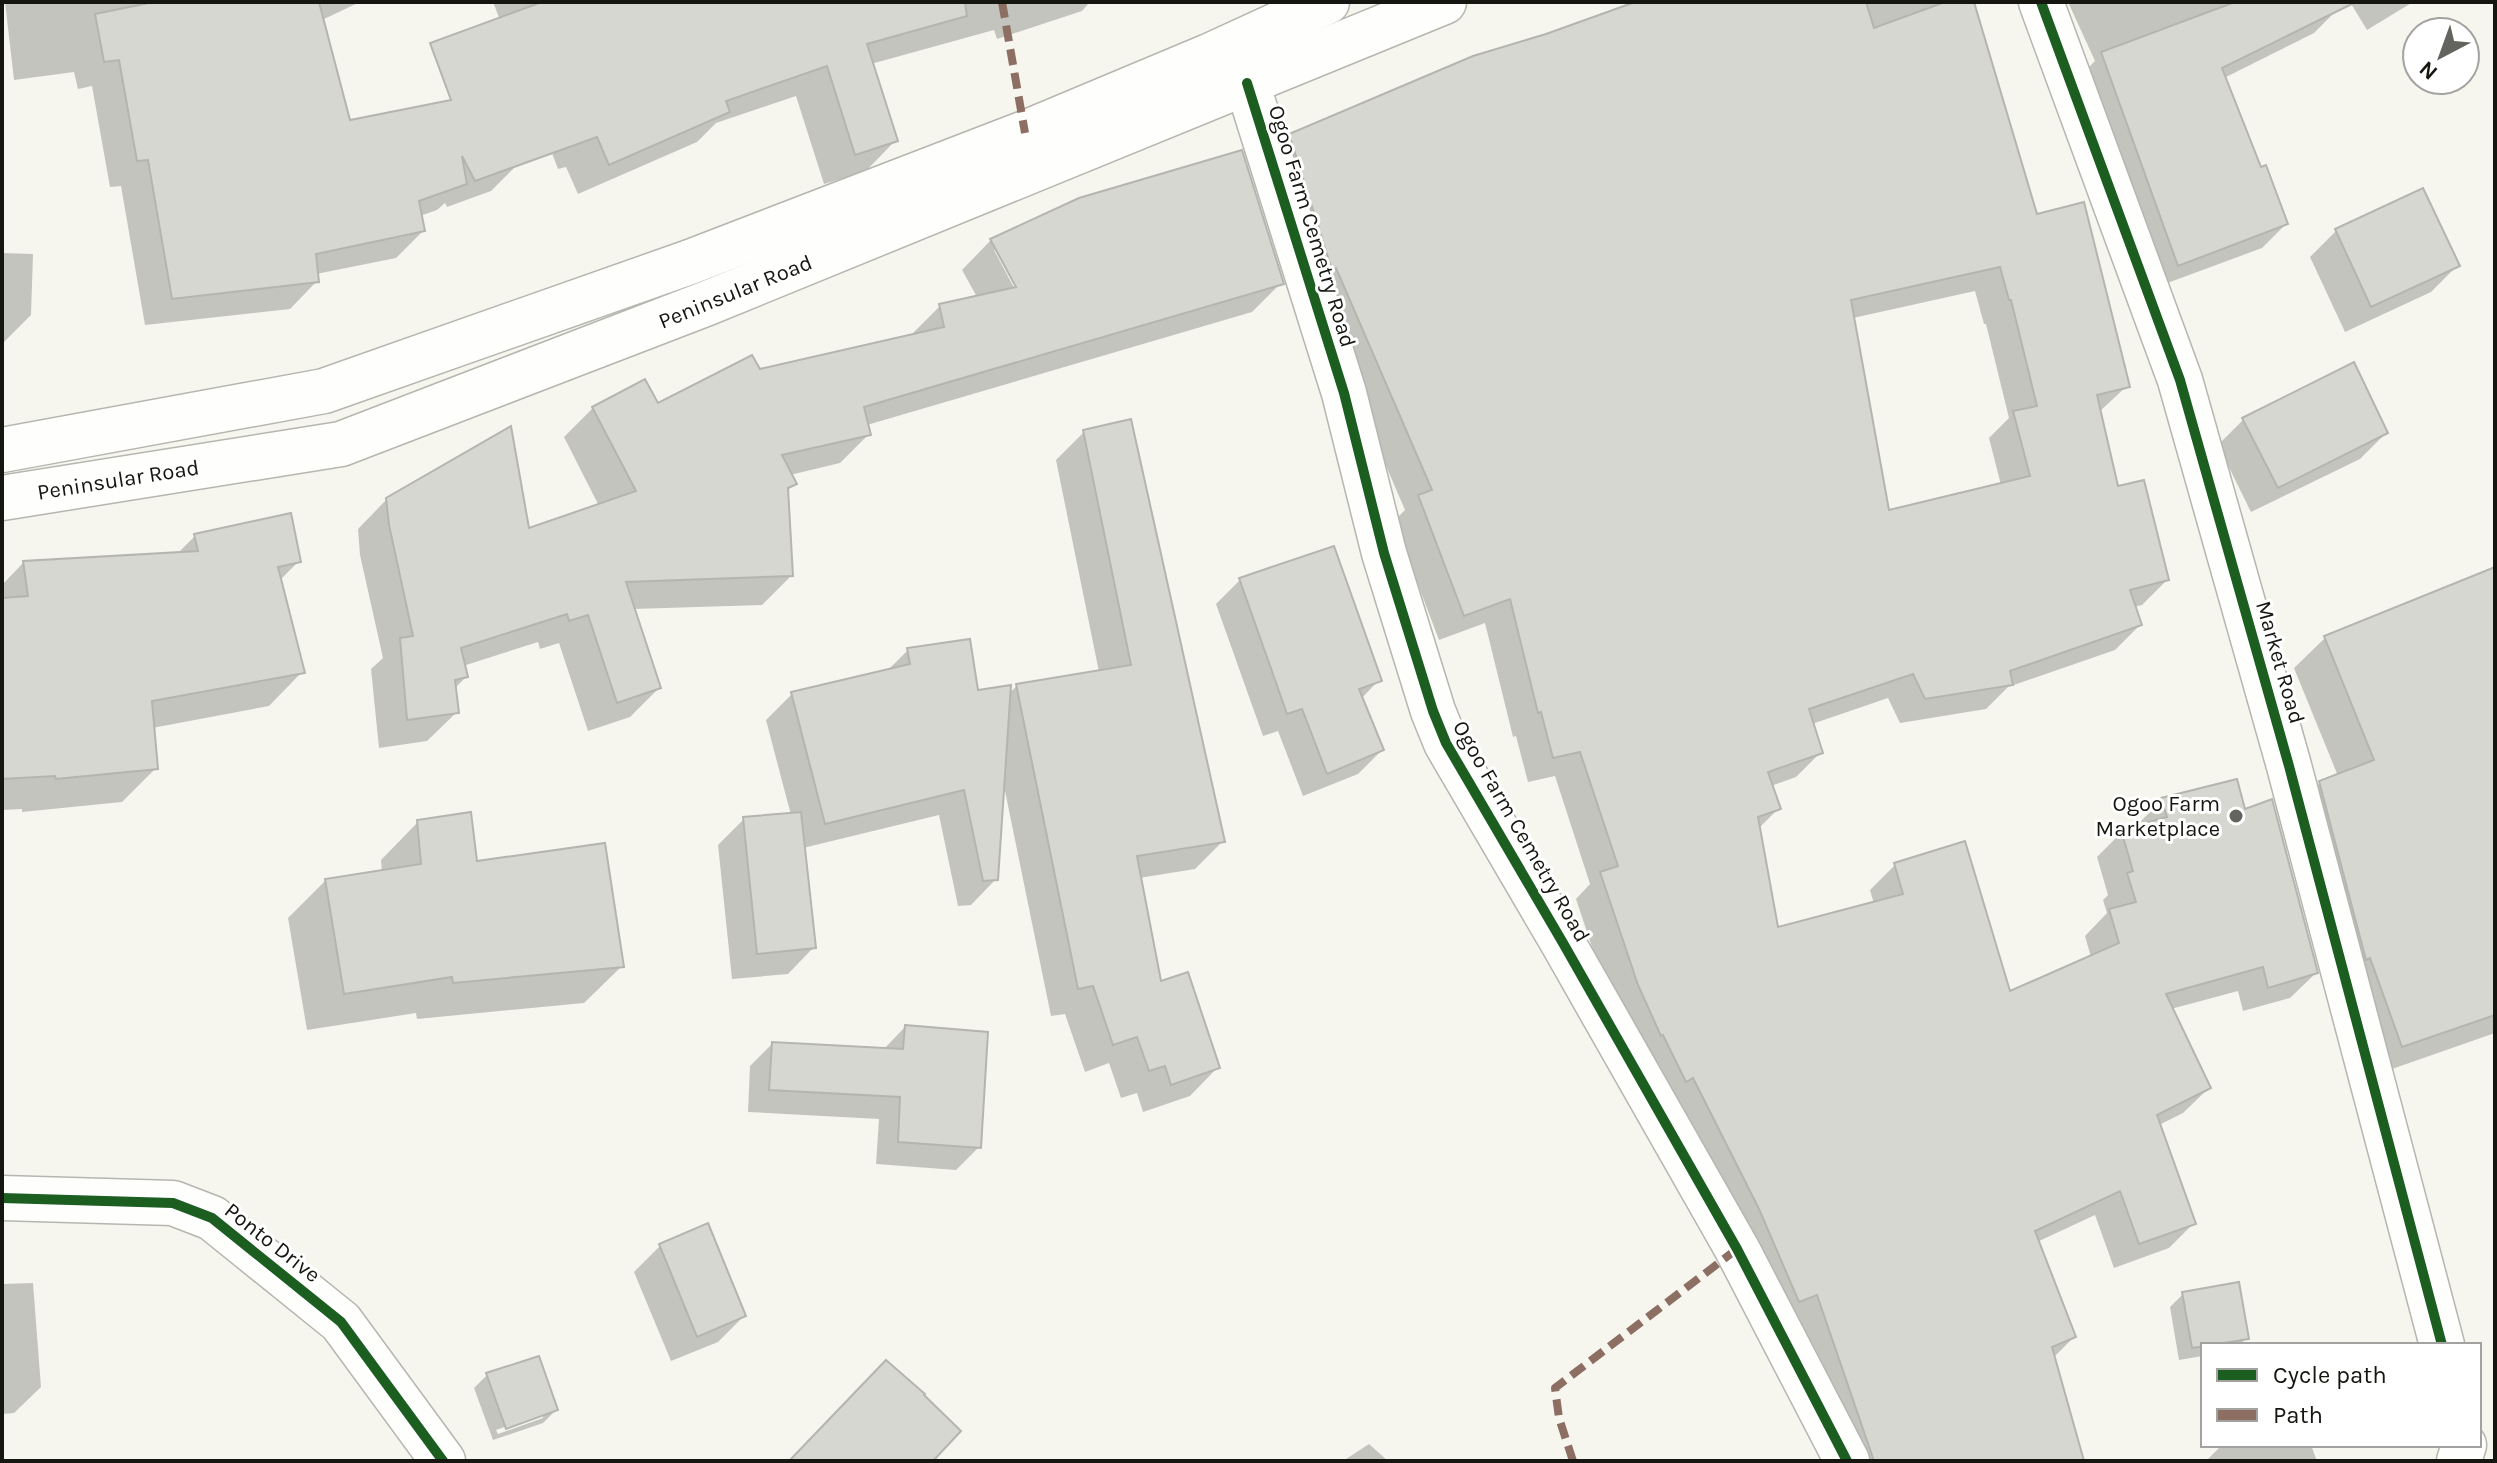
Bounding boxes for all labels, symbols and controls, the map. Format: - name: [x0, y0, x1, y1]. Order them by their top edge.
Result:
- north arrow: [2401, 16, 2481, 96]
- text: N: [2414, 55, 2443, 85]
- street label: Ogoo Farm Cemetry Road: [1263, 102, 1361, 350]
- street label: Peninsular Road: [655, 249, 816, 335]
- street label: Peninsular Road: [35, 454, 201, 506]
- street label: Market Road: [2250, 598, 2310, 727]
- street label: Ogoo Farm Cemetry Road: [1447, 716, 1595, 947]
- place label: Ogoo Farm Marketplace: [2096, 791, 2220, 842]
- marker: Ogoo Farm Marketplace: [2227, 807, 2245, 825]
- street label: Ponto Drive: [219, 1197, 325, 1288]
- legend: [2201, 1343, 2481, 1447]
- text: Cycle path: [2273, 1361, 2387, 1389]
- text: Path: [2273, 1401, 2323, 1429]

